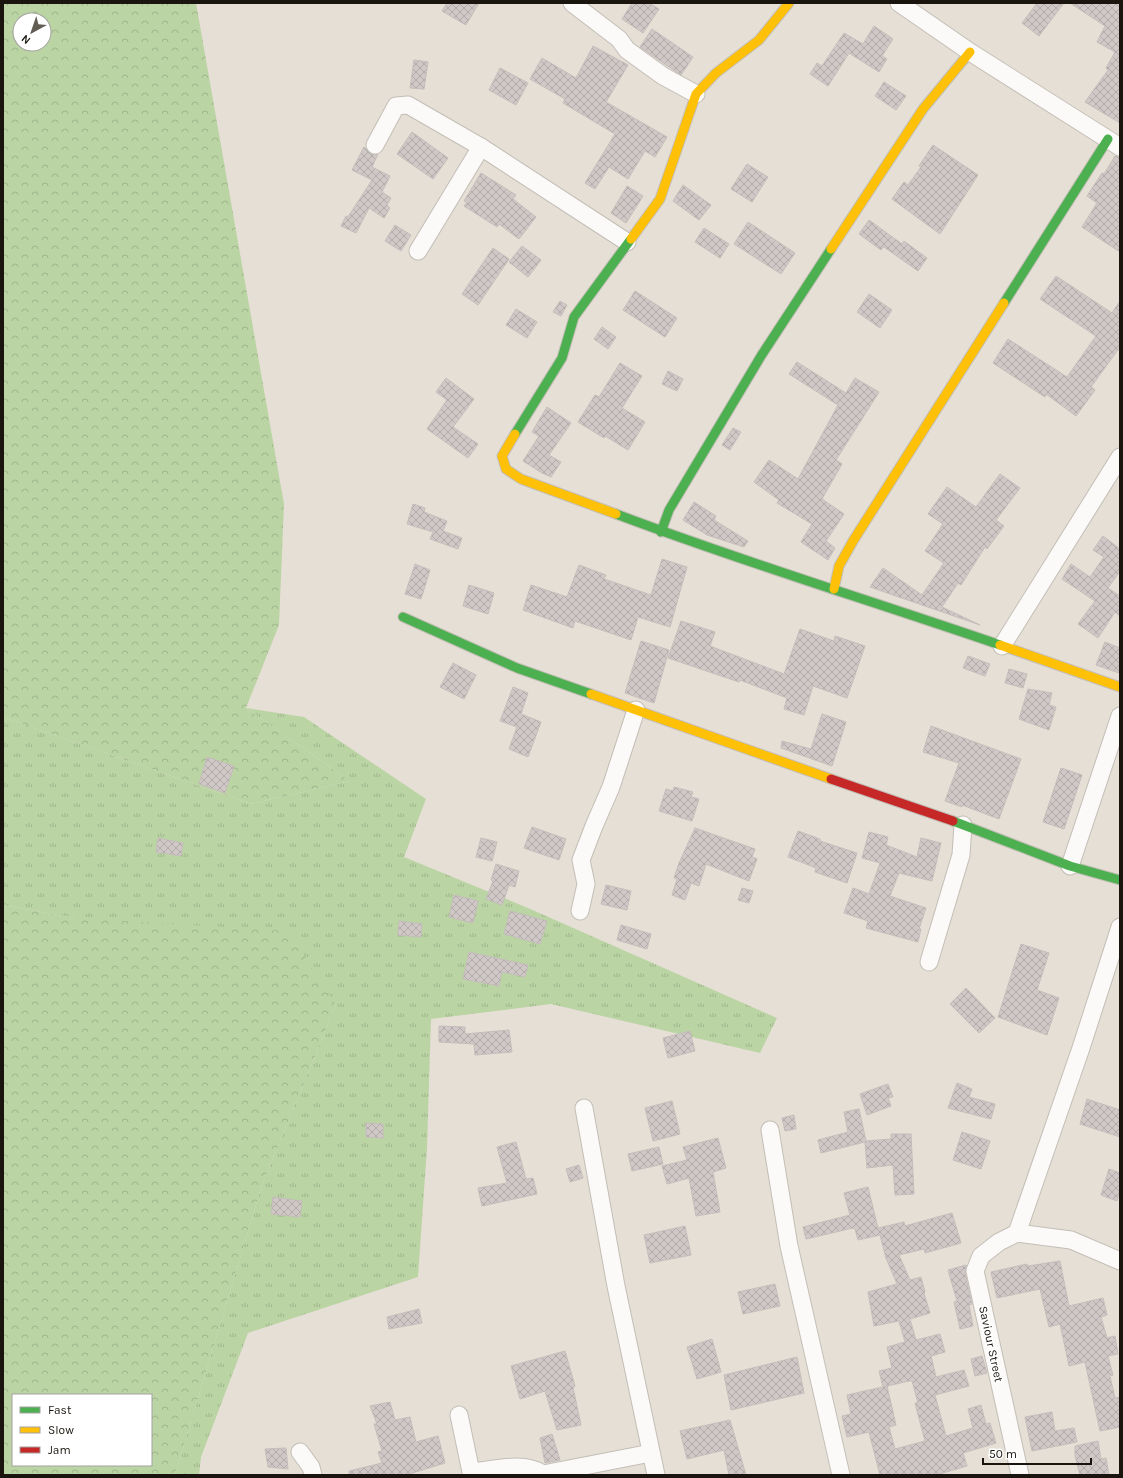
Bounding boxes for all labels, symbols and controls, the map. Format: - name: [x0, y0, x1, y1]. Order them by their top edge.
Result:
- north arrow: [12, 12, 52, 52]
- text: N: [19, 32, 33, 47]
- street label: Saviour Street: [976, 1305, 1006, 1384]
- legend: [12, 1394, 152, 1466]
- text: Fast: [48, 1403, 72, 1417]
- text: Slow: [48, 1423, 74, 1437]
- scale bar: [983, 1440, 1091, 1466]
- text: Jam: [48, 1443, 71, 1457]
- text: 50 m: [989, 1447, 1017, 1461]

